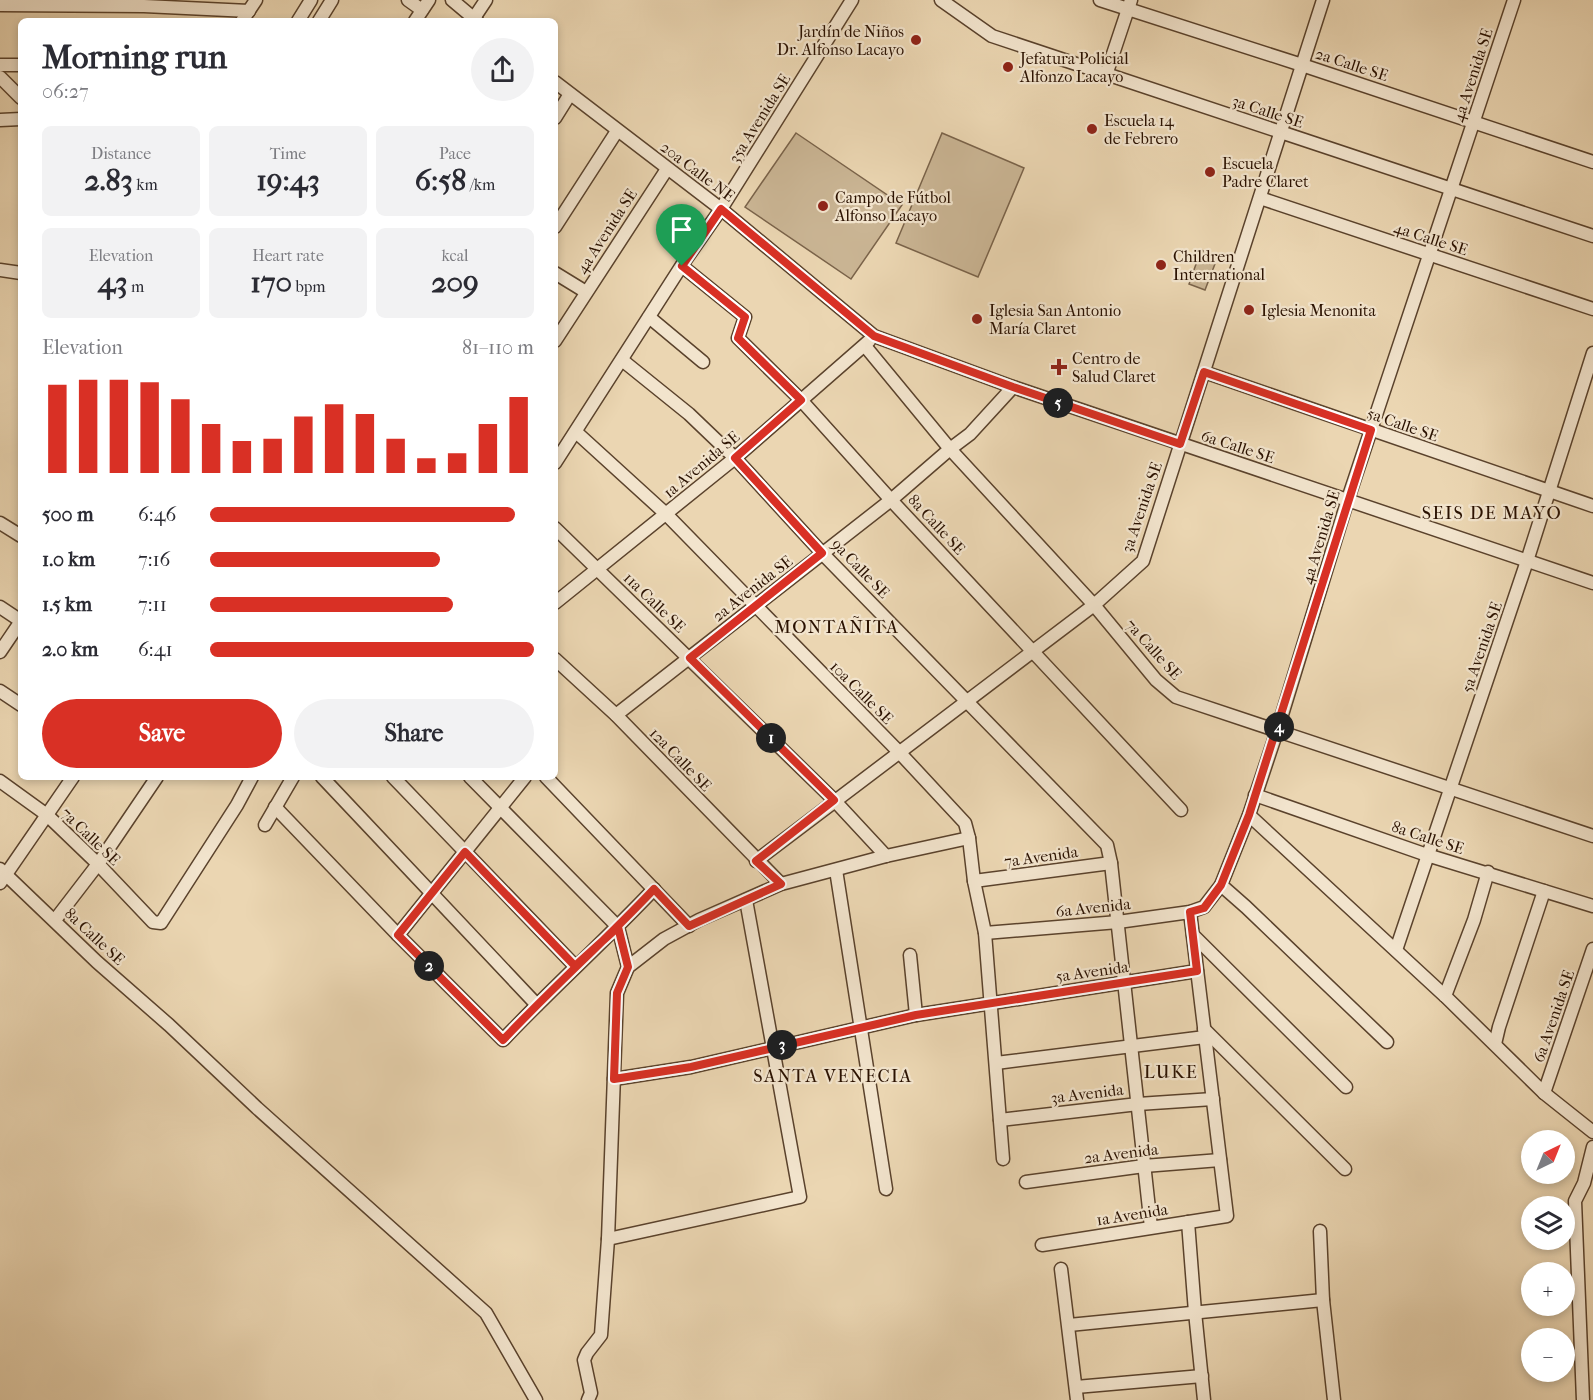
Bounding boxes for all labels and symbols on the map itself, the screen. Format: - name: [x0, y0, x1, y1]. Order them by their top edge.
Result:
- place label: Jardín de Niños Dr. Alfonso Lacayo: [777, 22, 904, 59]
- street label: 4a Avenida SE: [1448, 26, 1497, 124]
- marker: Jardín de Niños Dr. Alfonso Lacayo: [909, 33, 923, 47]
- street label: 2a Calle SE: [1313, 44, 1391, 85]
- place label: Jefatura Policial Alfonzo Lacayo: [1018, 49, 1129, 86]
- marker: Jefatura Policial Alfonzo Lacayo: [1001, 60, 1015, 74]
- street label: 35a Avenida SE: [724, 70, 794, 166]
- street label: 3a Calle SE: [1230, 91, 1306, 132]
- place label: Escuela 14 de Febrero: [1104, 111, 1178, 148]
- marker: Escuela 14 de Febrero: [1085, 122, 1099, 136]
- street label: 20a Calle NE: [657, 137, 739, 206]
- place label: Escuela Padre Claret: [1222, 154, 1309, 191]
- marker: Escuela Padre Claret: [1203, 165, 1217, 179]
- street label: 4a Avenida SE: [572, 185, 641, 277]
- place label: Campo de Fútbol Alfonso Lacayo: [834, 188, 951, 225]
- marker: Campo de Fútbol Alfonso Lacayo: [816, 199, 830, 213]
- pin: [656, 204, 707, 266]
- street label: 4a Calle SE: [1392, 218, 1470, 259]
- place label: Children International: [1173, 247, 1266, 284]
- marker: Children International: [1154, 258, 1168, 272]
- place label: Iglesia San Antonio María Claret: [989, 301, 1121, 338]
- place label: Iglesia Menonita: [1261, 301, 1377, 320]
- marker: Iglesia Menonita: [1242, 303, 1256, 317]
- marker: Iglesia San Antonio María Claret: [970, 312, 984, 326]
- place label: Centro de Salud Claret: [1072, 349, 1156, 386]
- marker: Centro de Salud Claret: [1050, 358, 1068, 376]
- pin: 5: [1043, 388, 1073, 418]
- street label: 5a Calle SE: [1365, 403, 1441, 446]
- street label: 6a Calle SE: [1199, 426, 1277, 467]
- street label: 1a Avenida SE: [659, 427, 743, 502]
- street label: 3a Avenida SE: [1117, 459, 1166, 555]
- street label: 4a Avenida SE: [1297, 488, 1344, 586]
- street label: 8a Calle SE: [904, 490, 969, 558]
- district label: SEIS DE MAYO: [1422, 503, 1562, 524]
- street label: 9a Calle SE: [828, 535, 894, 602]
- street label: 2a Avenida SE: [709, 551, 796, 625]
- street label: 11a Calle SE: [620, 568, 690, 637]
- street label: 5a Avenida SE: [1457, 599, 1506, 695]
- street label: 7a Calle SE: [1122, 615, 1186, 684]
- district label: MONTAÑITA: [775, 616, 899, 638]
- street label: 10a Calle SE: [826, 657, 897, 728]
- pin: 4: [1264, 712, 1294, 742]
- pin: 1: [756, 723, 786, 753]
- street label: 12a Calle SE: [646, 724, 716, 795]
- street label: 7a Calle SE: [57, 804, 124, 869]
- street label: 8a Calle SE: [1389, 817, 1467, 858]
- street label: 7a Avenida: [1003, 842, 1080, 871]
- street label: 6a Avenida: [1055, 894, 1132, 921]
- street label: 8a Calle SE: [61, 904, 129, 969]
- pin: 2: [414, 951, 444, 981]
- street label: 5a Avenida: [1054, 957, 1130, 986]
- street label: 6a Avenida SE: [1529, 967, 1578, 1065]
- pin: 3: [767, 1030, 797, 1060]
- district label: LUKE: [1144, 1062, 1198, 1083]
- district label: SANTA VENECIA: [753, 1066, 913, 1087]
- street label: 3a Avenida: [1050, 1080, 1125, 1107]
- north arrow: [1521, 1130, 1575, 1184]
- street label: 2a Avenida: [1083, 1139, 1160, 1167]
- street label: 1a Avenida: [1095, 1199, 1170, 1230]

